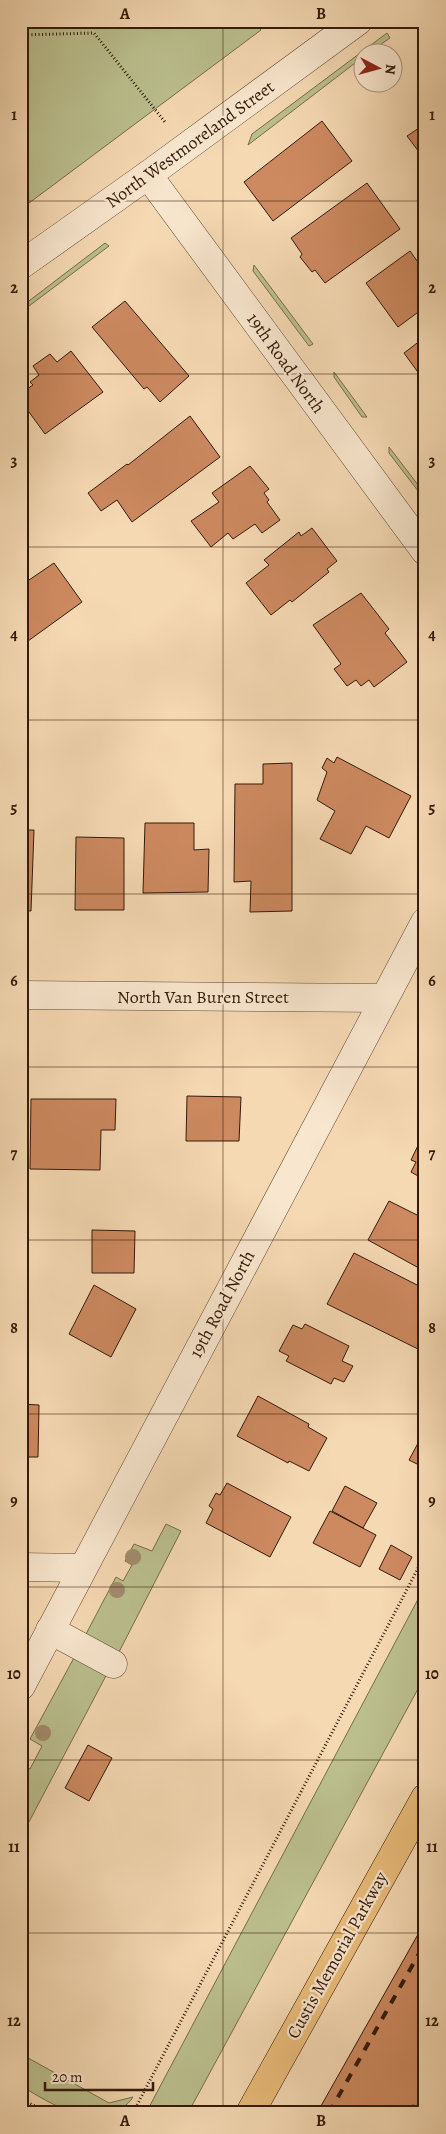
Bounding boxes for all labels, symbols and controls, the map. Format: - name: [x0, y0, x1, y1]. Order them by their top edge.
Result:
- text: A: [119, 3, 131, 25]
- text: B: [316, 3, 326, 25]
- north arrow: [354, 42, 404, 92]
- text: N: [380, 63, 400, 75]
- street label: North Westmoreland Street: [101, 75, 279, 213]
- text: 1: [11, 104, 17, 126]
- text: 1: [429, 104, 435, 126]
- text: 2: [10, 277, 18, 299]
- text: 2: [428, 277, 436, 299]
- street label: 19th Road North: [241, 308, 331, 418]
- text: 3: [11, 450, 18, 472]
- text: 3: [429, 450, 436, 472]
- text: 4: [10, 624, 18, 646]
- text: 4: [428, 624, 436, 646]
- text: 5: [11, 797, 18, 819]
- text: 5: [429, 797, 436, 819]
- text: 6: [10, 970, 18, 992]
- text: 6: [428, 970, 436, 992]
- street label: North Van Buren Street: [117, 985, 289, 1009]
- text: 7: [11, 1143, 18, 1165]
- text: 7: [429, 1143, 436, 1165]
- street label: 19th Road North: [184, 1246, 261, 1362]
- text: 8: [10, 1317, 18, 1339]
- text: 8: [428, 1317, 436, 1339]
- text: 9: [10, 1490, 18, 1512]
- text: 9: [428, 1490, 436, 1512]
- text: 10: [7, 1663, 21, 1685]
- text: 10: [425, 1663, 439, 1685]
- text: 11: [8, 1836, 20, 1858]
- text: 11: [426, 1836, 438, 1858]
- street label: Custis Memorial Parkway: [281, 1866, 393, 2043]
- text: 12: [7, 2010, 21, 2032]
- text: 12: [425, 2010, 439, 2032]
- scale bar: [45, 2059, 152, 2091]
- text: 20 m: [52, 2067, 83, 2087]
- text: A: [119, 2110, 131, 2132]
- text: B: [316, 2110, 326, 2132]

